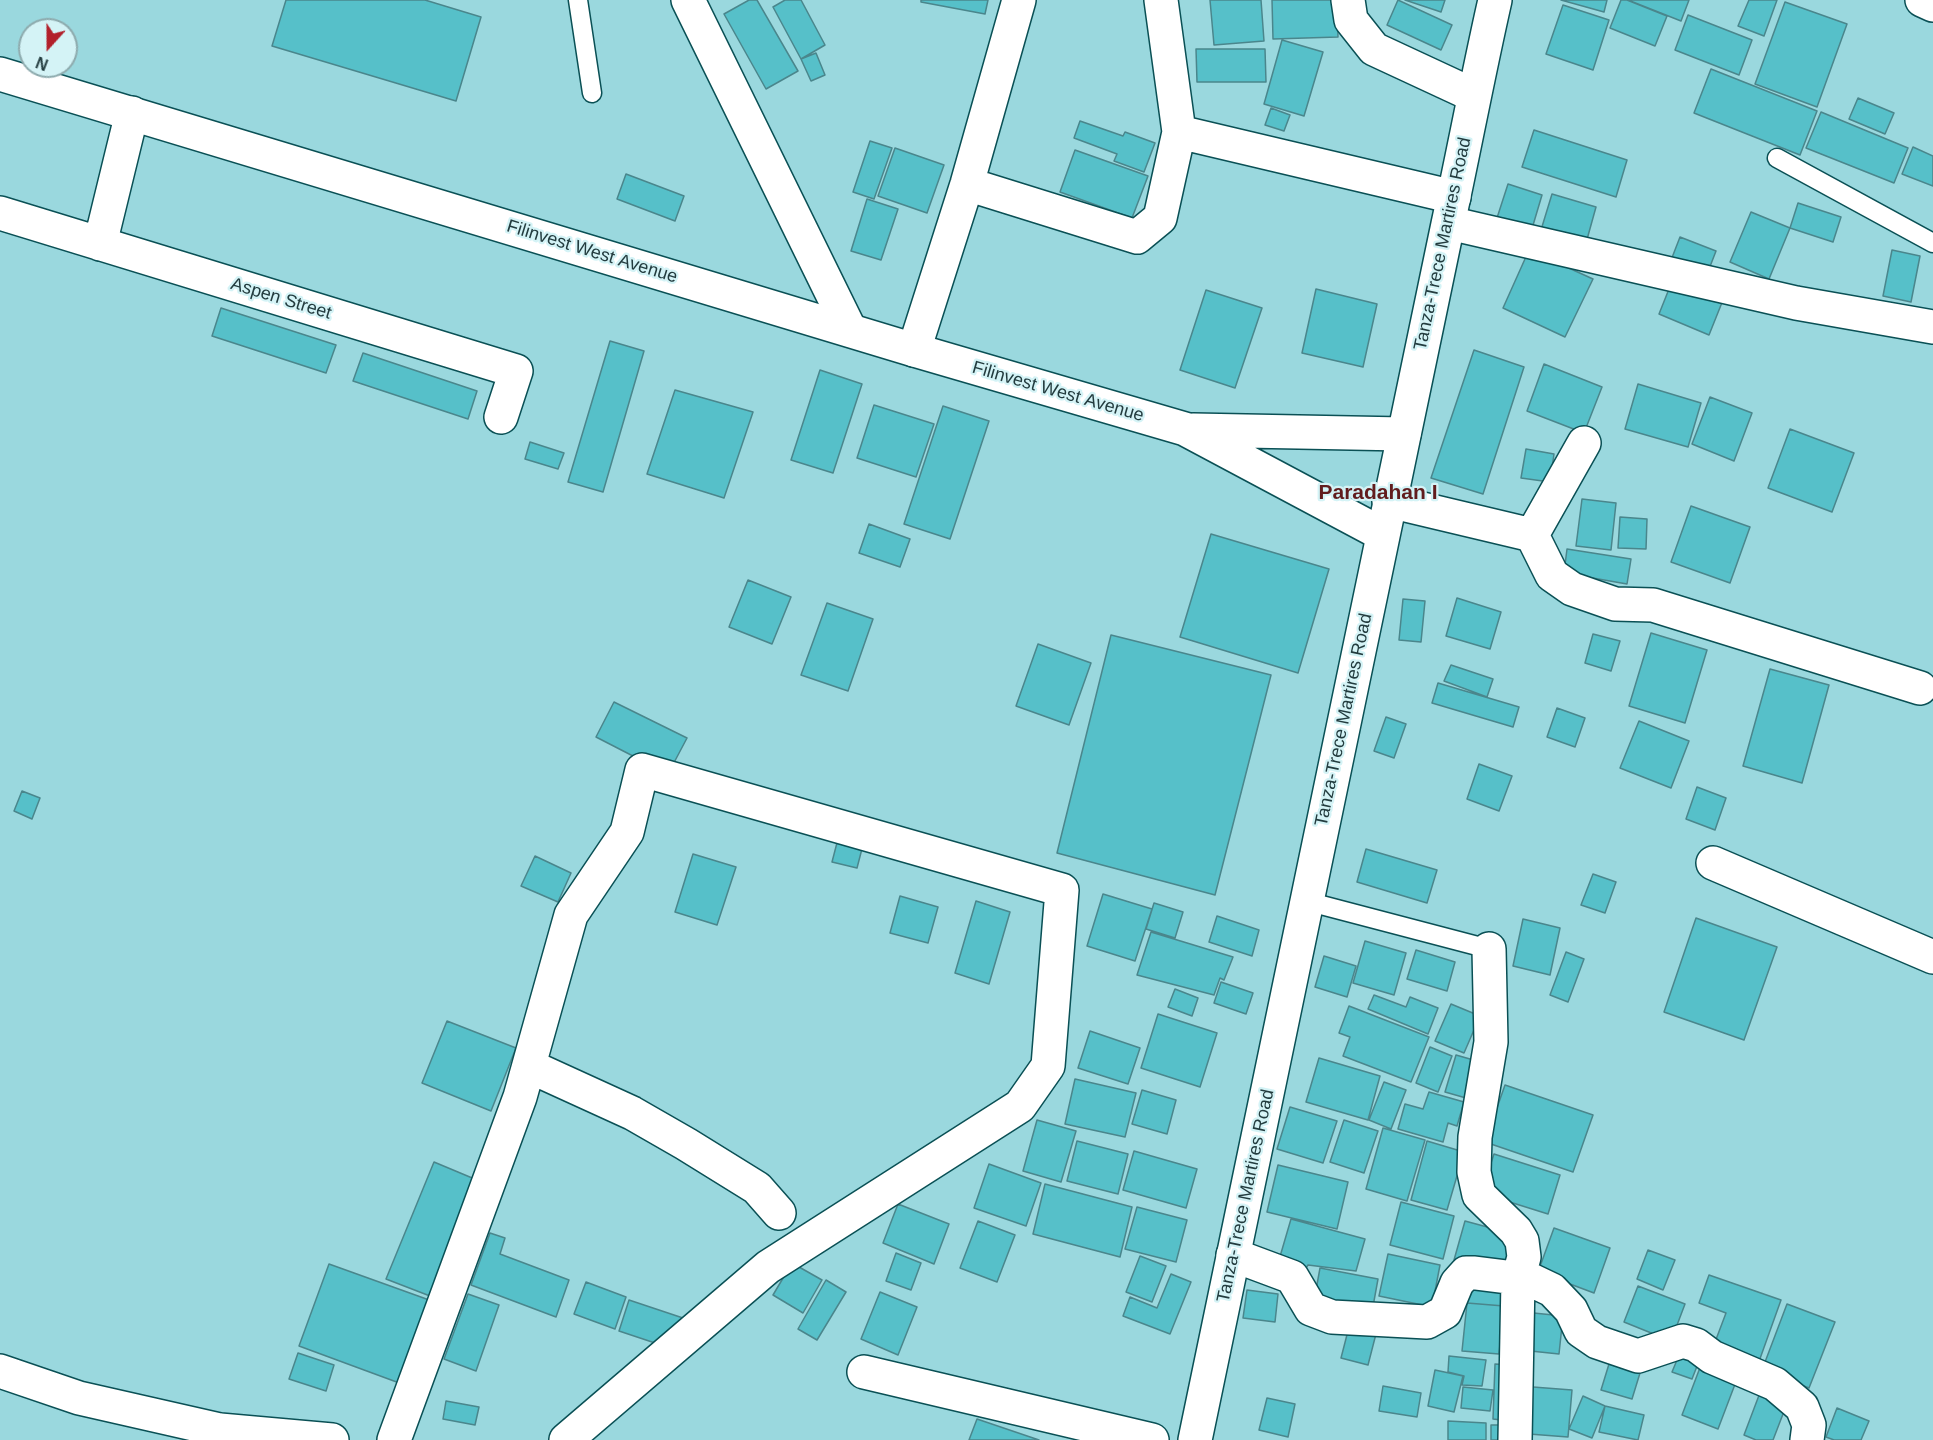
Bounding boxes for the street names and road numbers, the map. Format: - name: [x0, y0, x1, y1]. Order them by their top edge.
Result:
- street label: Tanza-Trece Martires Road: [1410, 135, 1476, 353]
- street label: Filinvest West Avenue: [504, 216, 680, 288]
- street label: Aspen Street: [228, 273, 334, 325]
- street label: Filinvest West Avenue: [970, 357, 1146, 427]
- street label: Tanza-Trece Martires Road: [1311, 611, 1377, 829]
- street label: Tanza-Trece Martires Road: [1213, 1087, 1279, 1305]

